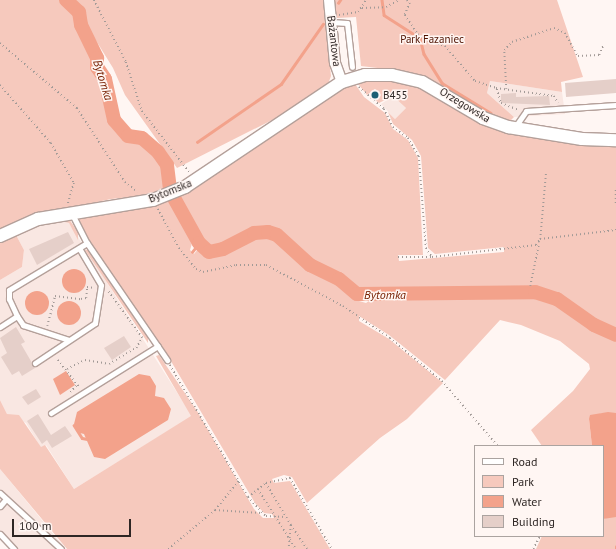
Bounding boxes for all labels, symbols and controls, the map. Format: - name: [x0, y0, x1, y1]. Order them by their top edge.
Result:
- street label: Bażantowa: [324, 15, 344, 67]
- park label: Park Fazaniec: [400, 32, 464, 46]
- water label: Bytomka: [90, 58, 116, 102]
- street label: Orzegowska: [437, 85, 493, 125]
- place label: B455: [383, 88, 407, 102]
- marker: B455: [370, 90, 380, 100]
- street label: Bytomska: [147, 176, 193, 206]
- water label: Bytomka: [364, 288, 406, 302]
- legend: [474, 445, 604, 537]
- text: Road: [512, 454, 537, 469]
- text: Park: [512, 474, 534, 489]
- text: Water: [512, 494, 542, 509]
- scale bar: [14, 511, 133, 537]
- text: Building: [512, 514, 555, 529]
- text: 100 m: [19, 518, 52, 533]

